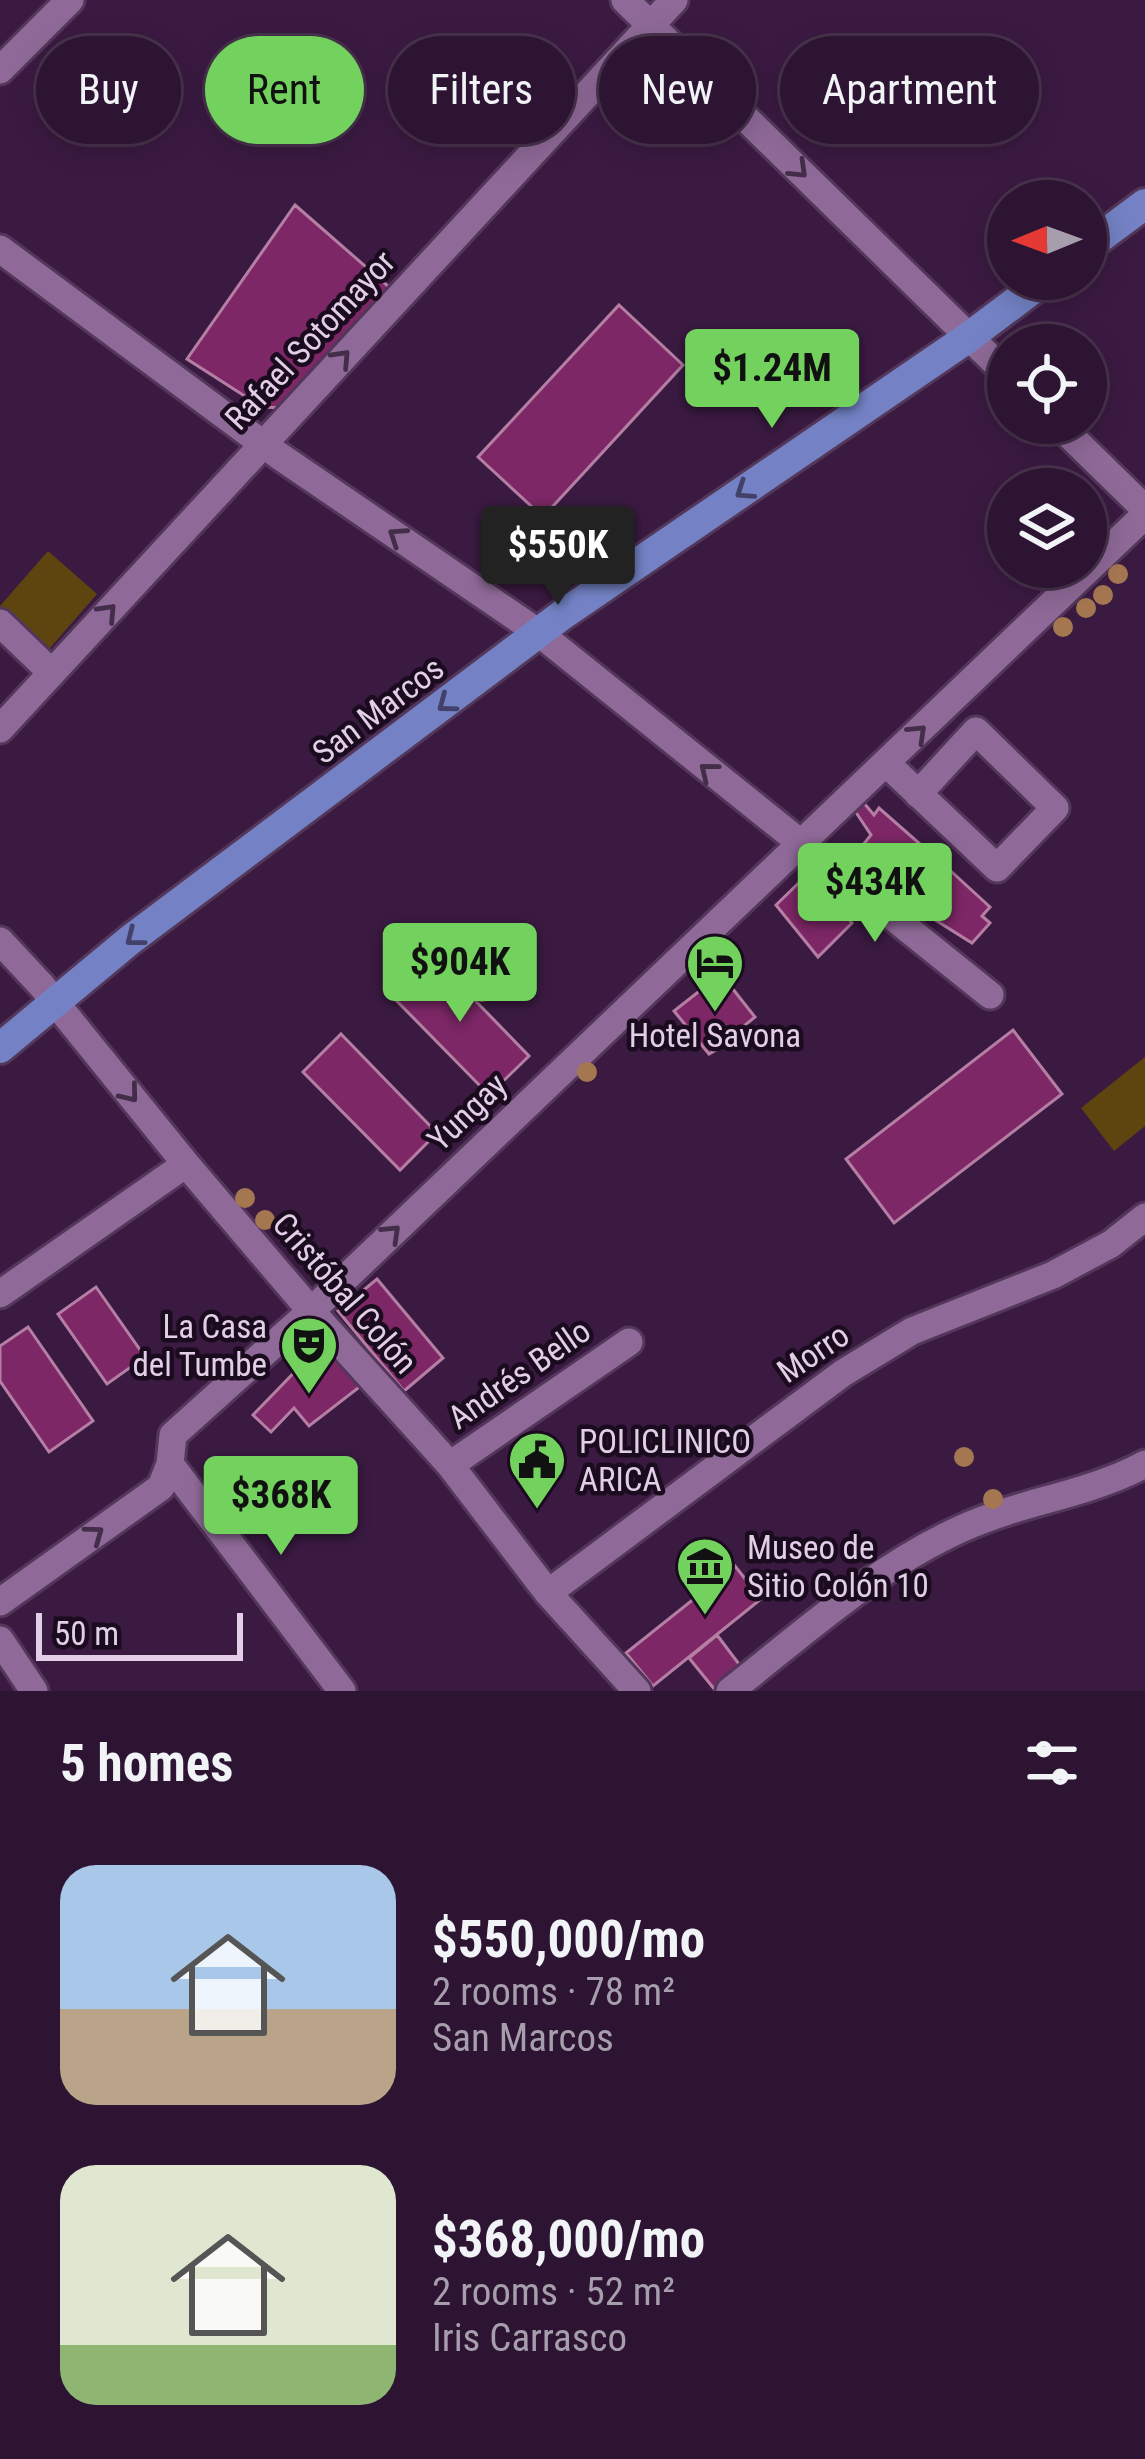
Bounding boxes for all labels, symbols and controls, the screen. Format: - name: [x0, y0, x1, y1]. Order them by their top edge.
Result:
- chip: Buy: [36, 36, 181, 144]
- chip: Rent: [205, 36, 364, 144]
- chip: Filters: [388, 36, 575, 144]
- chip: New: [599, 36, 756, 144]
- chip: Apartment: [780, 36, 1039, 144]
- one-way arrow: [785, 156, 807, 178]
- north arrow: [987, 180, 1107, 300]
- map controls: [987, 180, 1107, 588]
- street label: Rafael Sotomayor: [217, 242, 403, 438]
- button: locate: [987, 324, 1107, 444]
- pin: $1.24M: [674, 329, 870, 431]
- text: $1.24M: [712, 345, 832, 391]
- one-way arrow: [328, 350, 349, 371]
- button: layers: [987, 468, 1107, 588]
- one-way arrow: [735, 476, 757, 498]
- pin: $550K: [474, 506, 642, 608]
- text: $550K: [508, 522, 608, 568]
- one-way arrow: [389, 529, 411, 551]
- one-way arrow: [93, 604, 115, 625]
- street label: San Marcos: [305, 648, 451, 772]
- one-way arrow: [438, 689, 459, 711]
- one-way arrow: [904, 725, 926, 747]
- one-way arrow: [700, 763, 722, 785]
- pin: $434K: [791, 843, 959, 945]
- text: $434K: [825, 859, 925, 905]
- pin: $904K: [376, 923, 544, 1025]
- one-way arrow: [126, 924, 148, 945]
- hotel icon: Hotel Savona: [684, 932, 746, 1014]
- text: $904K: [410, 939, 510, 985]
- place label: Hotel Savona: [629, 1016, 801, 1055]
- street label: Yungay: [420, 1065, 515, 1159]
- one-way arrow: [116, 1081, 137, 1103]
- street label: Cristóbal Colón: [265, 1205, 425, 1381]
- one-way arrow: [378, 1226, 400, 1248]
- place label: La Casa del Tumbe: [132, 1307, 267, 1384]
- street label: Andrés Bello: [440, 1311, 598, 1437]
- theatre icon: La Casa del Tumbe: [278, 1314, 340, 1396]
- street label: Morro: [770, 1315, 856, 1391]
- place label: POLICLINICO ARICA: [579, 1422, 751, 1499]
- public building icon: POLICLINICO ARICA: [506, 1429, 568, 1511]
- pin: $368K: [197, 1456, 365, 1558]
- text: $368K: [231, 1472, 331, 1518]
- one-way arrow: [82, 1526, 103, 1548]
- place label: Museo de Sitio Colón 10: [747, 1528, 929, 1605]
- museum icon: Museo de Sitio Colón 10: [674, 1535, 736, 1617]
- scale bar: [36, 1607, 243, 1660]
- text: 50 m: [54, 1614, 119, 1653]
- icon: filters: [1019, 1730, 1085, 1796]
- text: 5 homes: [60, 1734, 233, 1793]
- text: $550,000/mo: [432, 1910, 705, 1969]
- icon: home: [156, 1913, 300, 2057]
- text: 2 rooms · 78 m²: [432, 1969, 675, 2015]
- text: San Marcos: [432, 2015, 614, 2061]
- text: $368,000/mo: [432, 2210, 705, 2269]
- icon: home: [156, 2213, 300, 2357]
- text: 2 rooms · 52 m²: [432, 2269, 675, 2315]
- text: Iris Carrasco: [432, 2315, 627, 2361]

